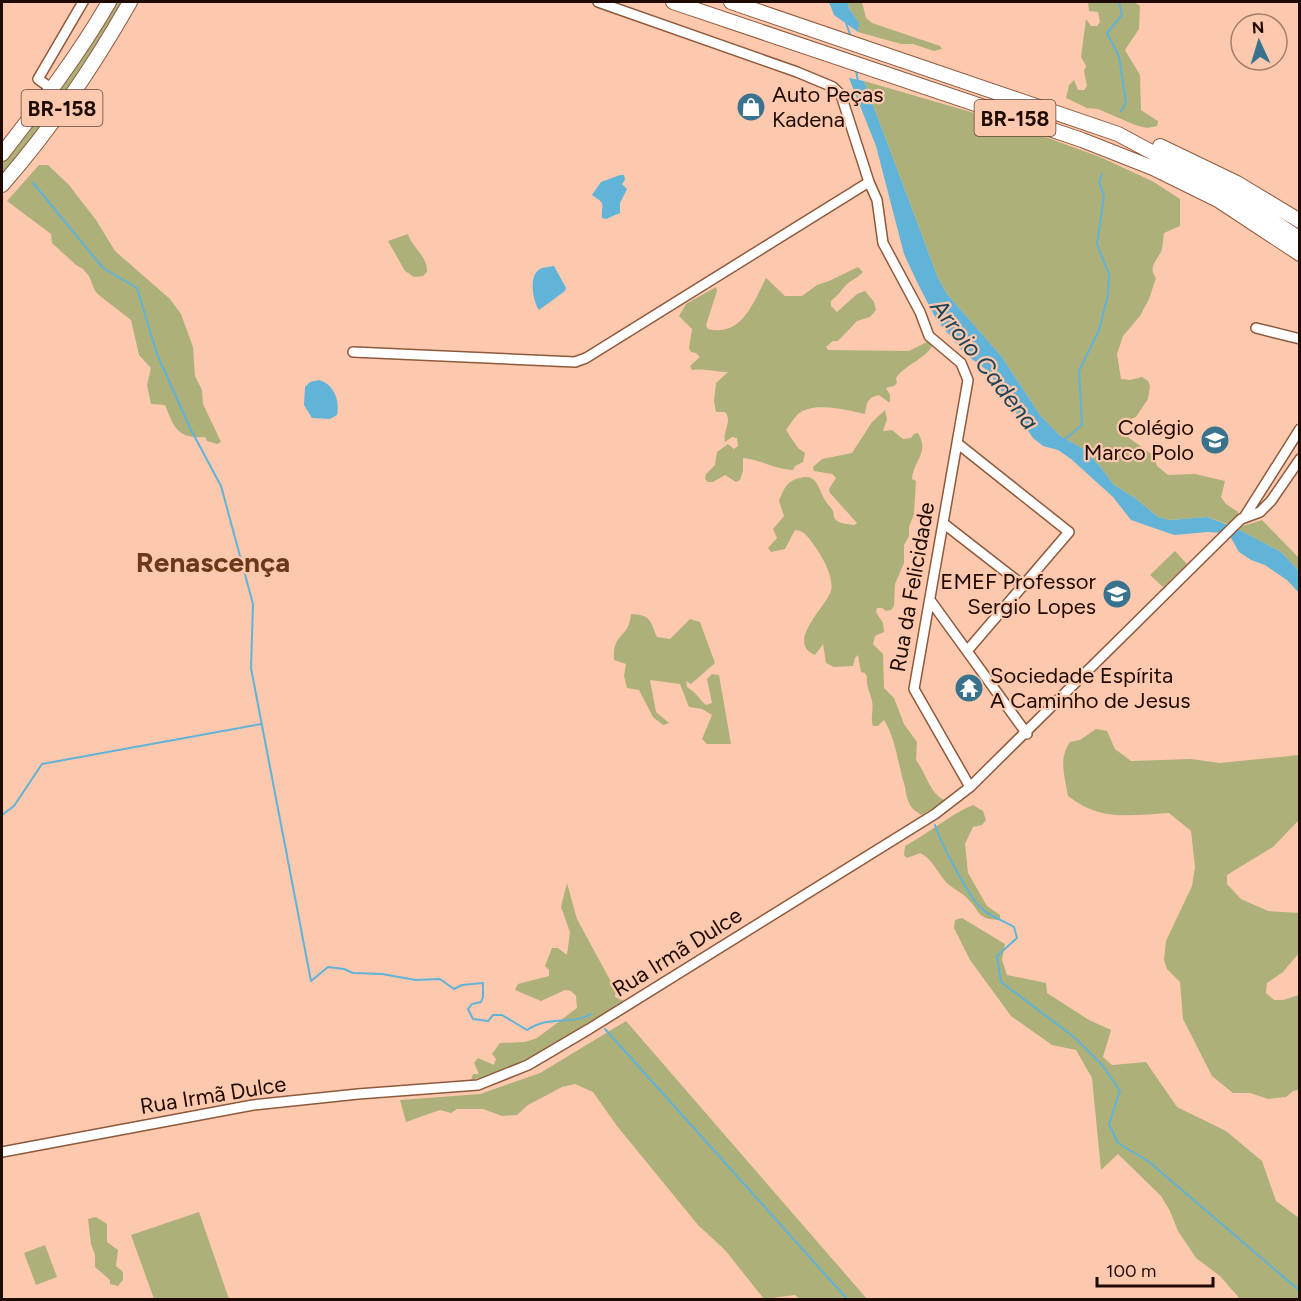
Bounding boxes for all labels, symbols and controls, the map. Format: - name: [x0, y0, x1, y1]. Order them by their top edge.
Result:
- north arrow: [1229, 12, 1289, 72]
- text: N: [1251, 18, 1265, 37]
- place label: Auto Peças Kadena: [772, 81, 884, 133]
- road number: BR-158: [22, 90, 103, 126]
- shop icon: Auto Peças Kadena: [735, 91, 767, 123]
- road number: BR-158: [974, 100, 1056, 136]
- water label: Arroio Cadena: [924, 292, 1045, 435]
- place label: Colégio Marco Polo: [1084, 414, 1194, 466]
- school or university icon: Colégio Marco Polo: [1199, 424, 1231, 456]
- street label: Rua da Felicidade: [884, 500, 940, 674]
- district label: Renascença: [136, 545, 290, 579]
- place label: EMEF Professor Sergio Lopes: [940, 568, 1097, 620]
- school or university icon: EMEF Professor Sergio Lopes: [1101, 578, 1133, 610]
- place label: Sociedade Espírita A Caminho de Jesus: [990, 662, 1190, 714]
- temple icon: Sociedade Espírita A Caminho de Jesus: [953, 672, 985, 704]
- street label: Rua Irmã Dulce: [607, 901, 747, 1003]
- street label: Rua Irmã Dulce: [138, 1070, 288, 1120]
- scale bar: [1097, 1250, 1212, 1288]
- text: 100 m: [1106, 1260, 1156, 1282]

